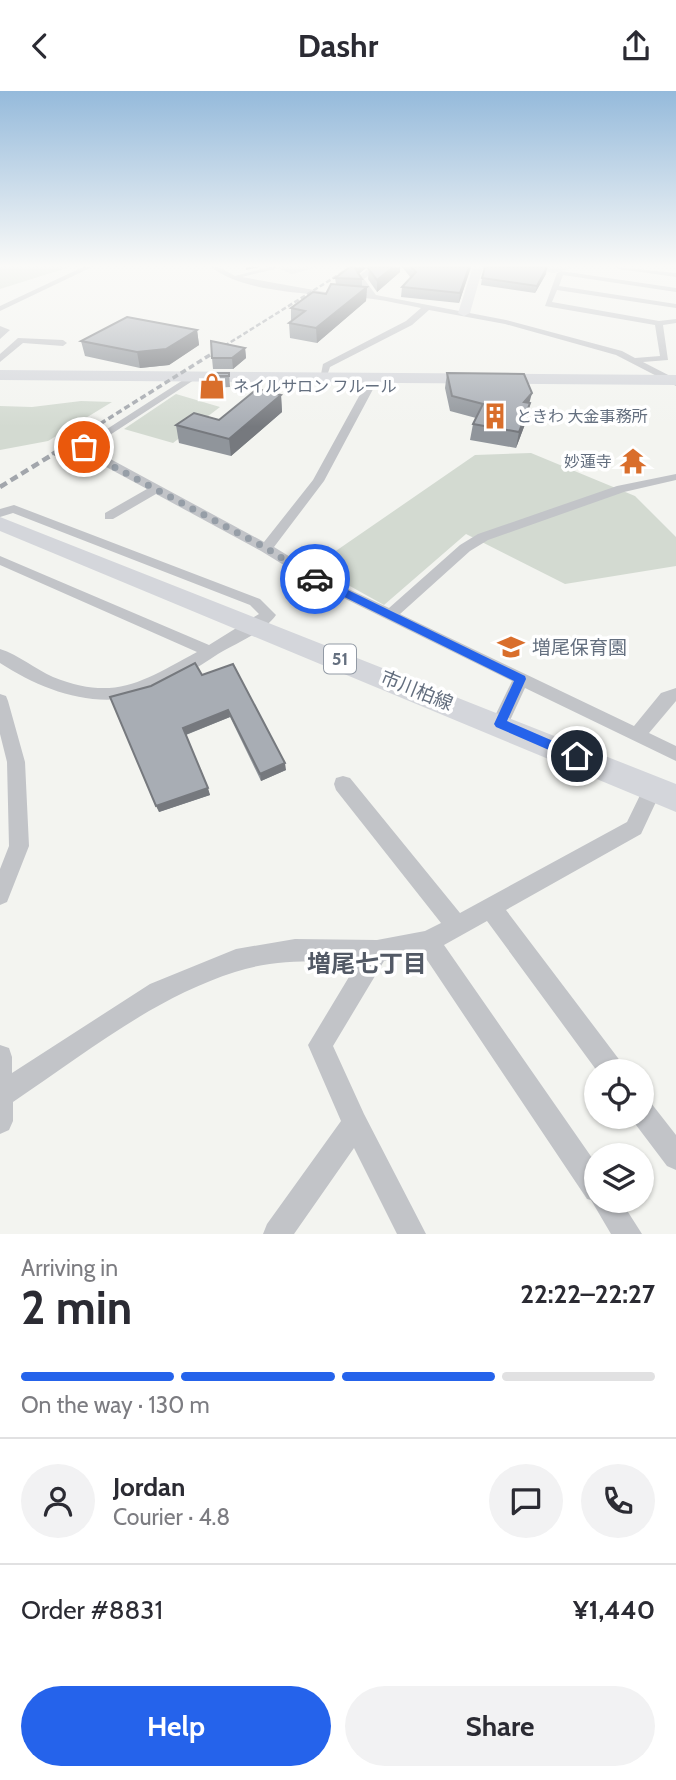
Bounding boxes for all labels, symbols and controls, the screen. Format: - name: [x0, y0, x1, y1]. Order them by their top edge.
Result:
- text: Dashr: [298, 26, 378, 65]
- icon: back: [21, 27, 59, 65]
- icon: share: [617, 27, 655, 65]
- shop icon: ネイルサロン フルール: [197, 371, 227, 401]
- place label: ネイルサロン フルール: [233, 377, 397, 396]
- building icon: ときわ 大金事務所: [480, 401, 510, 431]
- place label: ときわ 大金事務所: [516, 407, 648, 426]
- pin: [54, 417, 114, 477]
- icon: bag: [65, 428, 103, 466]
- temple icon: 妙蓮寺: [618, 446, 648, 476]
- place label: 妙蓮寺: [564, 452, 612, 471]
- courier: [280, 544, 350, 614]
- icon: car: [296, 560, 334, 598]
- school or university icon: 増尾保育園: [496, 632, 526, 662]
- place label: 増尾保育園: [532, 636, 627, 659]
- road number: 51: [324, 645, 356, 673]
- street label: 市川柏線: [377, 666, 456, 715]
- pin: [547, 726, 607, 786]
- icon: home: [558, 737, 596, 775]
- district label: 増尾七丁目: [307, 949, 427, 978]
- map controls: [584, 1059, 654, 1213]
- button: locate: [584, 1059, 654, 1129]
- button: layers: [584, 1143, 654, 1213]
- text: Arriving in: [21, 1254, 118, 1282]
- text: 22:22–22:27: [520, 1278, 655, 1310]
- text: 2 min: [21, 1280, 132, 1336]
- text: On the way · 130 m: [21, 1391, 210, 1419]
- button: person: [21, 1464, 95, 1538]
- button: chat: [489, 1464, 563, 1538]
- button: phone: [581, 1464, 655, 1538]
- text: Jordan: [113, 1471, 185, 1503]
- text: Courier · 4.8: [113, 1503, 230, 1531]
- text: Order #8831: [21, 1594, 163, 1626]
- text: ¥1,440: [573, 1594, 655, 1626]
- button: Help: [21, 1686, 331, 1766]
- button: Share: [345, 1686, 655, 1766]

